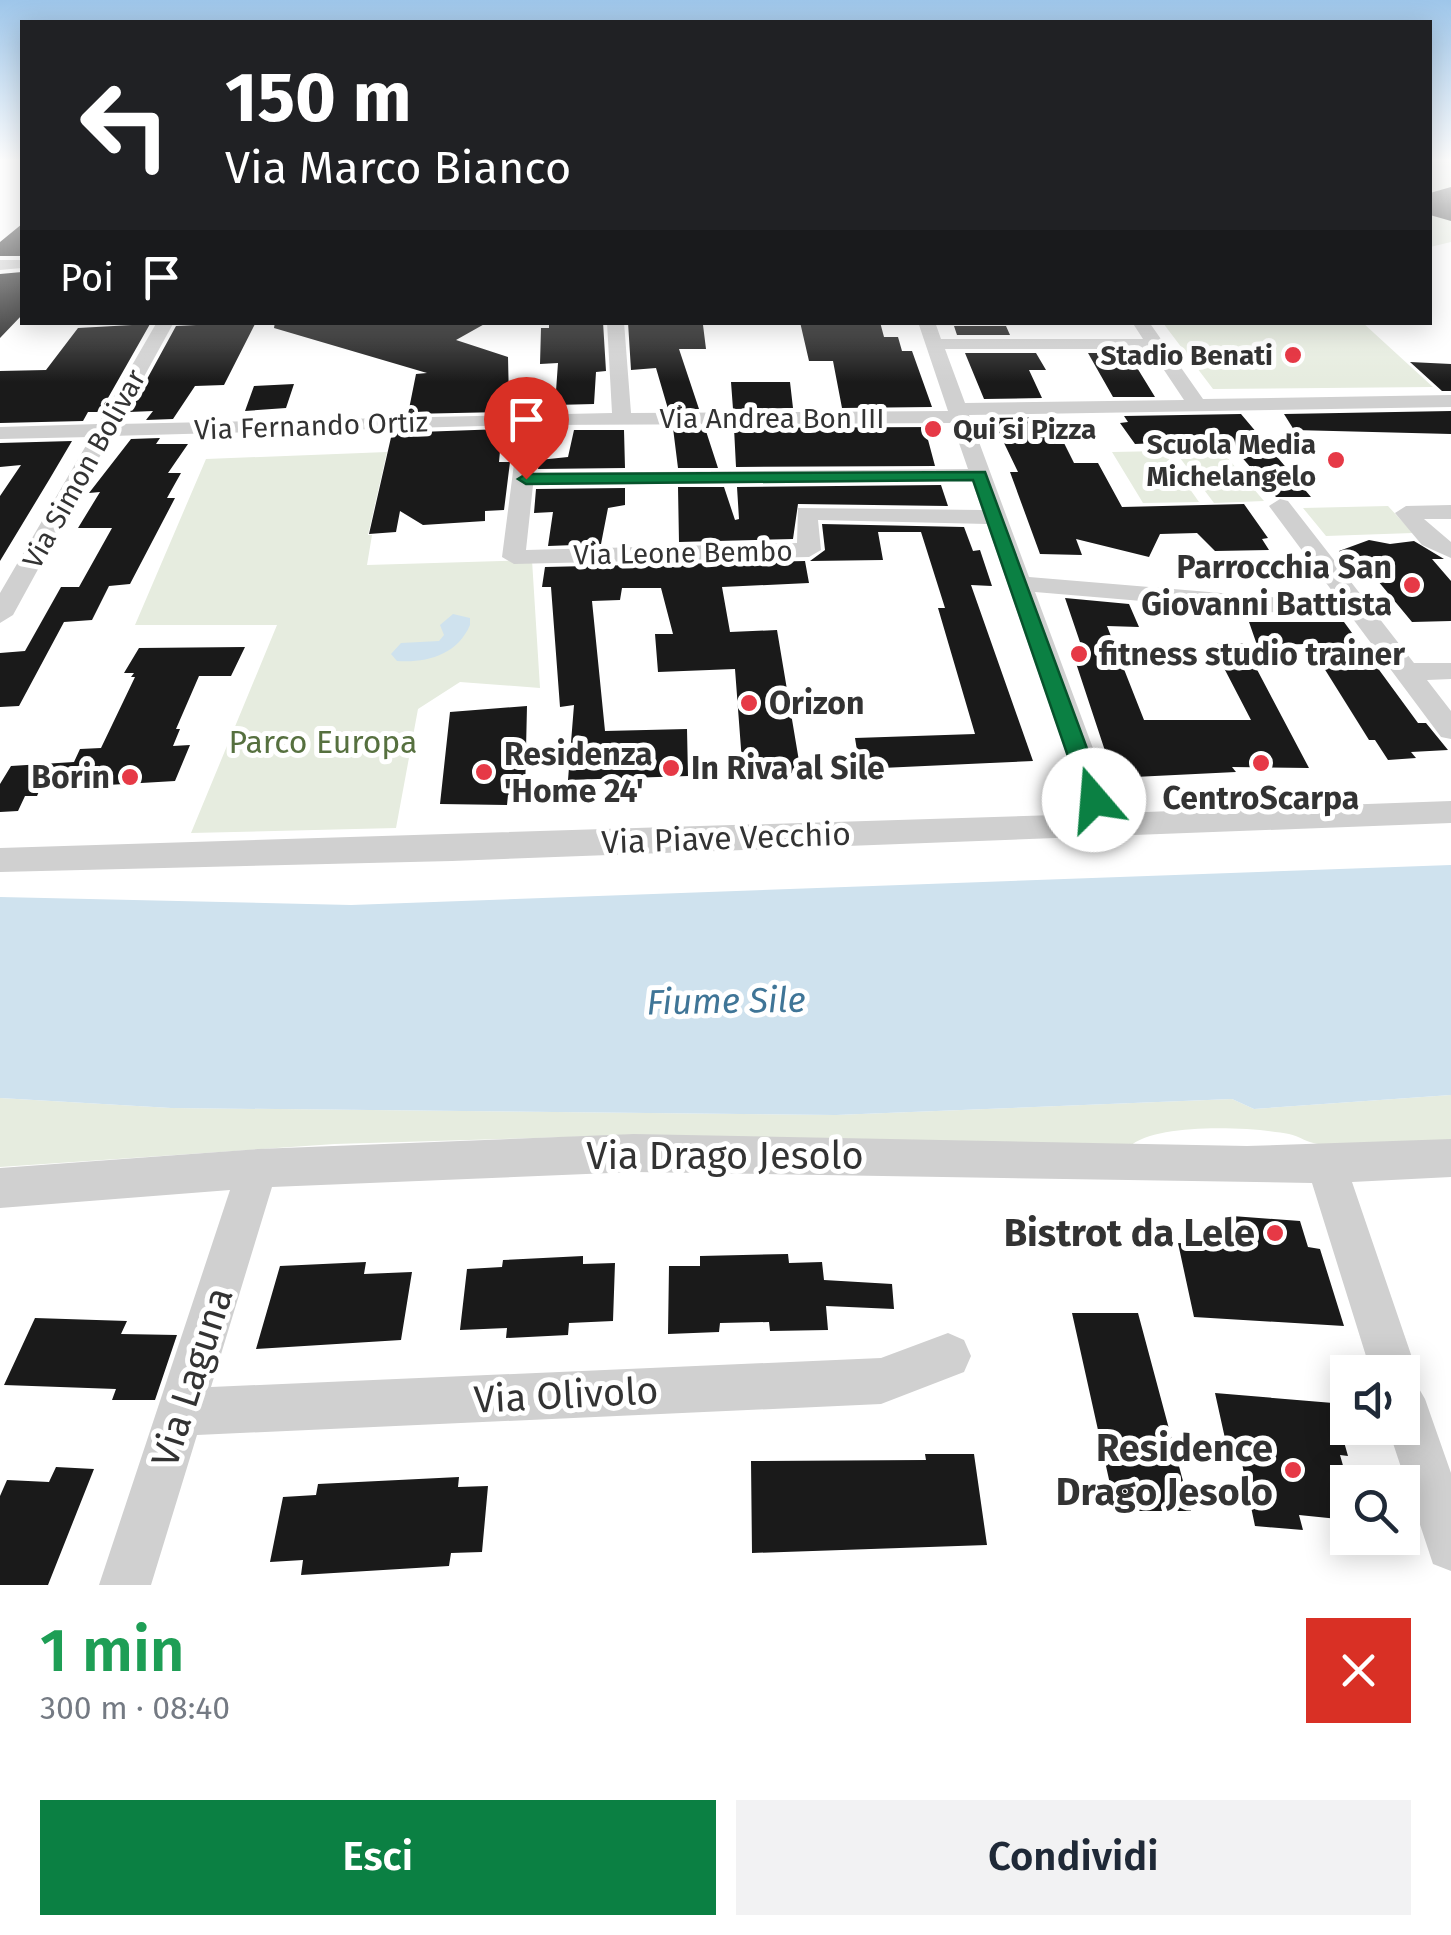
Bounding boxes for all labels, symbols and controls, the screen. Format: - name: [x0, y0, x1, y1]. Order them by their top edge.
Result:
- text: 150 m: [225, 56, 412, 140]
- icon: left: [60, 60, 190, 190]
- text: Via Marco Bianco: [225, 141, 571, 195]
- icon: arrive: [134, 250, 189, 305]
- text: Poi: [60, 255, 114, 301]
- place label: Stadio Benati: [1101, 339, 1273, 372]
- marker: Stadio Benati: [1282, 344, 1304, 366]
- street label: Via Simon Bolivar: [16, 364, 152, 574]
- pin: [484, 377, 569, 480]
- icon: arrive: [499, 392, 554, 447]
- street label: Via Andrea Bon III: [660, 402, 884, 435]
- street label: Via Fernando Ortiz: [194, 405, 428, 447]
- place label: Qui si Pizza: [953, 413, 1096, 446]
- marker: Qui si Pizza: [922, 418, 944, 440]
- place label: Scuola Media Michelangelo: [1147, 428, 1316, 493]
- marker: Scuola Media Michelangelo: [1325, 449, 1347, 471]
- street label: Via Leone Bembo: [573, 535, 793, 571]
- place label: Parrocchia San Giovanni Battista: [1141, 548, 1392, 623]
- marker: Parrocchia San Giovanni Battista: [1401, 574, 1423, 596]
- place label: fitness studio trainer: [1099, 635, 1405, 673]
- marker: fitness studio trainer: [1068, 643, 1090, 665]
- place label: Orizon: [769, 684, 865, 722]
- marker: Orizon: [738, 692, 760, 714]
- park label: Parco Europa: [229, 723, 417, 761]
- place label: Residenza 'Home 24': [504, 735, 652, 810]
- position arrow: [1042, 748, 1146, 852]
- place label: In Riva al Sile: [691, 749, 885, 787]
- marker: CentroScarpa: [1250, 752, 1272, 774]
- marker: In Riva al Sile: [660, 757, 682, 779]
- place label: Borin: [31, 758, 110, 796]
- marker: Residenza 'Home 24': [473, 761, 495, 783]
- marker: Borin: [119, 766, 141, 788]
- place label: CentroScarpa: [1163, 779, 1359, 817]
- street label: Via Piave Vecchio: [601, 815, 851, 861]
- water label: Fiume Sile: [646, 979, 806, 1023]
- street label: Via Drago Jesolo: [586, 1133, 864, 1179]
- place label: Bistrot da Lele: [1004, 1210, 1255, 1256]
- marker: Bistrot da Lele: [1264, 1222, 1286, 1244]
- street label: Via Laguna: [141, 1282, 243, 1472]
- map controls: [1330, 1355, 1420, 1555]
- button: sound: [1330, 1355, 1420, 1445]
- street label: Via Olivolo: [473, 1367, 659, 1423]
- place label: Residence Drago Jesolo: [1056, 1425, 1273, 1515]
- marker: Residence Drago Jesolo: [1282, 1459, 1304, 1481]
- button: search: [1330, 1465, 1420, 1555]
- text: 1 min: [40, 1615, 185, 1687]
- button: close: [1306, 1618, 1411, 1723]
- text: 300 m · 08:40: [40, 1689, 230, 1727]
- button: Esci: [40, 1800, 716, 1915]
- button: Condividi: [736, 1800, 1411, 1915]

